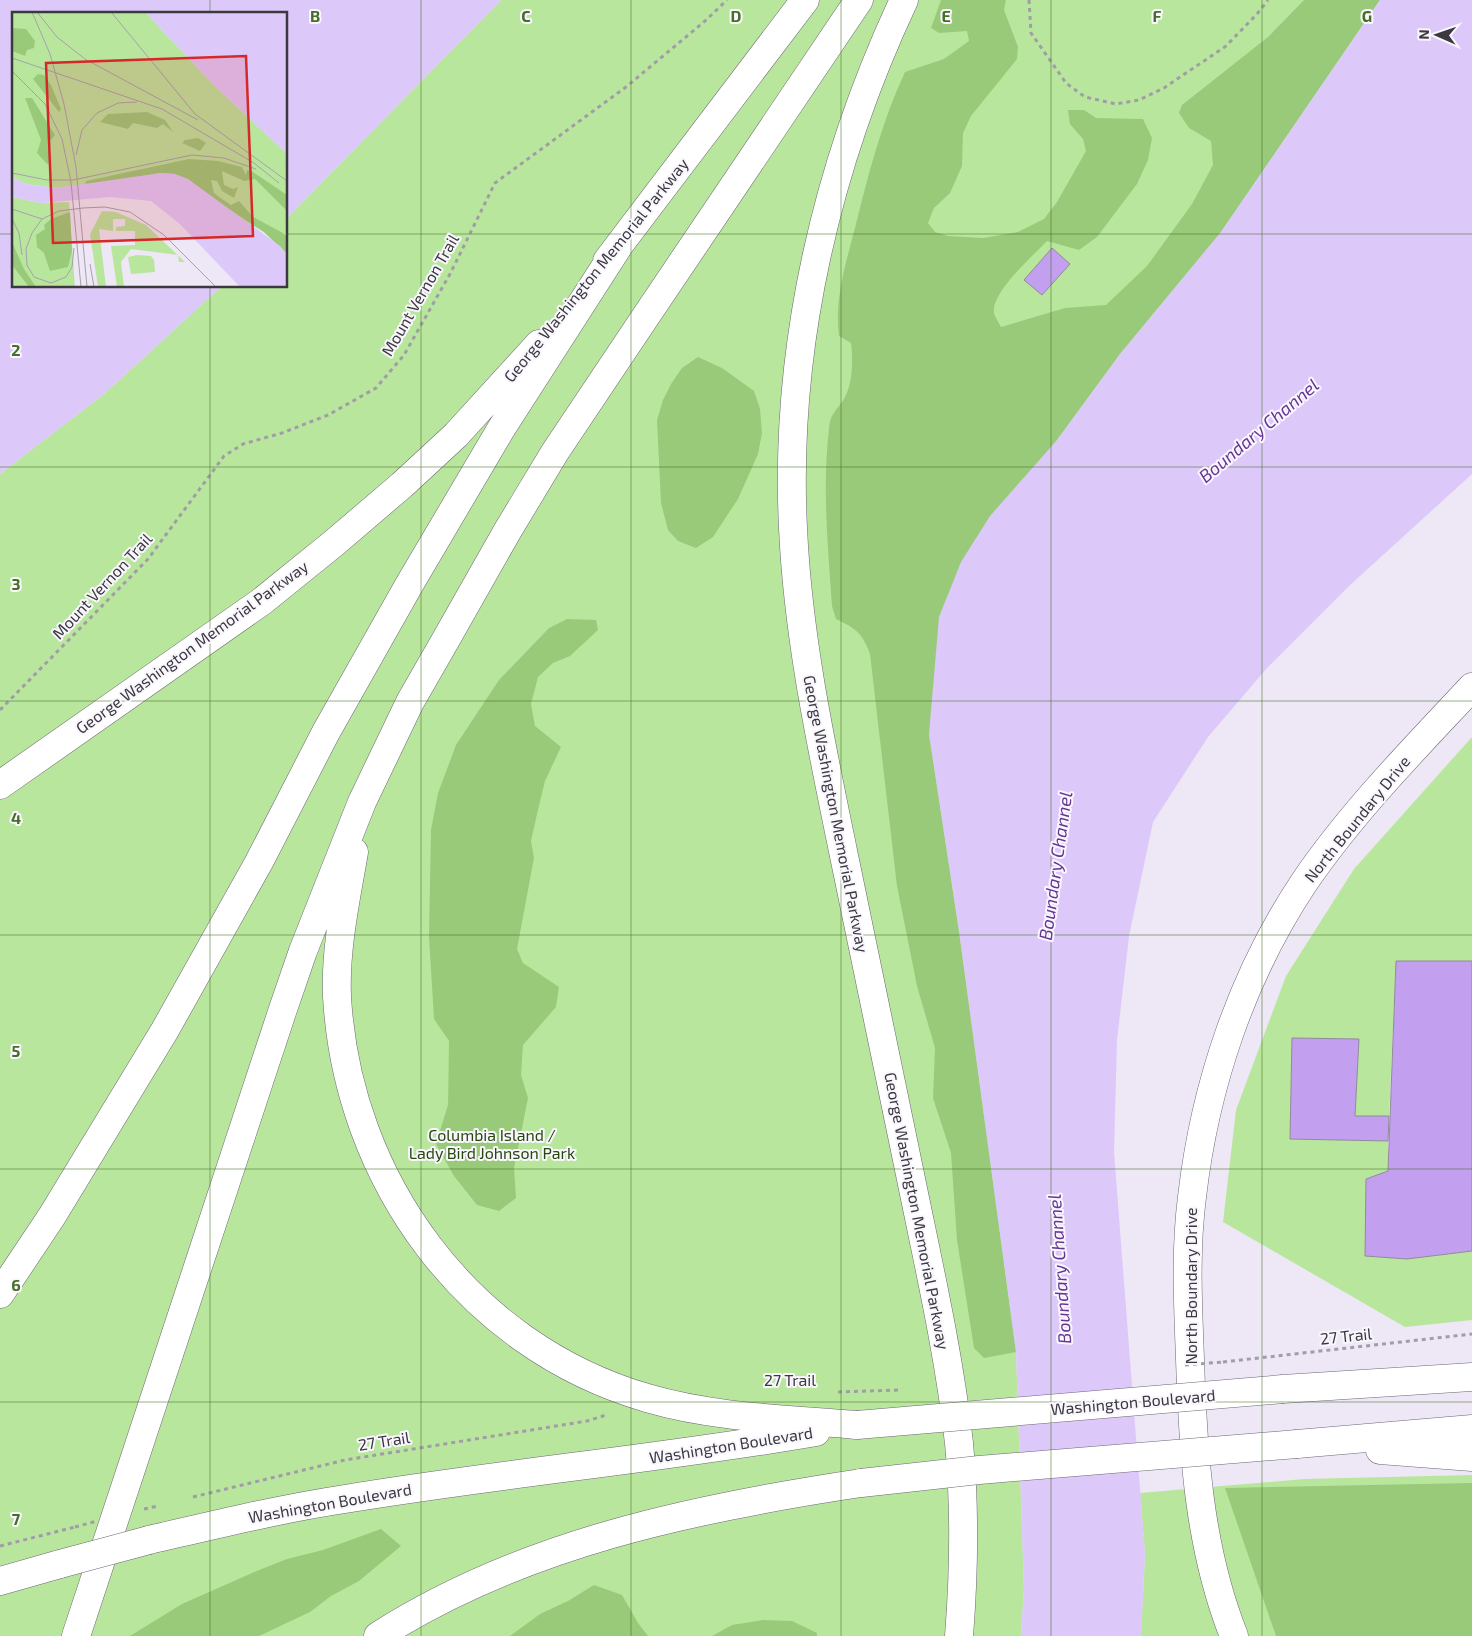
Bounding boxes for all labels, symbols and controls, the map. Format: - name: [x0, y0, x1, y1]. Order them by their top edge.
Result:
- text: B: [310, 6, 320, 25]
- text: C: [521, 6, 531, 25]
- text: D: [731, 6, 742, 25]
- text: E: [941, 6, 951, 25]
- text: F: [1153, 6, 1162, 25]
- text: G: [1362, 6, 1372, 25]
- north arrow: [1412, 10, 1462, 60]
- inset map: [12, 12, 288, 288]
- text: N: [1415, 29, 1432, 40]
- street label: George Washington Memorial Parkway: [499, 154, 692, 385]
- street label: Mount Vernon Trail: [377, 230, 462, 359]
- text: 2: [11, 340, 21, 359]
- water label: Boundary Channel: [1194, 374, 1323, 487]
- street label: Mount Vernon Trail: [48, 529, 156, 642]
- street label: George Washington Memorial Parkway: [72, 556, 312, 737]
- text: 3: [11, 574, 21, 593]
- street label: George Washington Memorial Parkway: [800, 674, 873, 955]
- street label: North Boundary Drive: [1300, 752, 1413, 886]
- water label: Boundary Channel: [1034, 790, 1076, 942]
- text: 4: [11, 808, 21, 827]
- text: 5: [12, 1041, 21, 1060]
- street label: George Washington Memorial Parkway: [881, 1071, 954, 1352]
- park label: Columbia Island / Lady Bird Johnson Park: [409, 1125, 575, 1162]
- water label: Boundary Channel: [1043, 1193, 1075, 1345]
- street label: North Boundary Drive: [1181, 1207, 1200, 1365]
- text: 6: [11, 1275, 21, 1294]
- street label: 27 Trail: [1319, 1323, 1373, 1348]
- street label: 27 Trail: [764, 1370, 816, 1389]
- street label: Washington Boulevard: [1050, 1385, 1216, 1418]
- street label: Washington Boulevard: [648, 1422, 814, 1467]
- street label: 27 Trail: [357, 1427, 411, 1454]
- street label: Washington Boulevard: [247, 1479, 413, 1526]
- text: 7: [12, 1509, 21, 1528]

